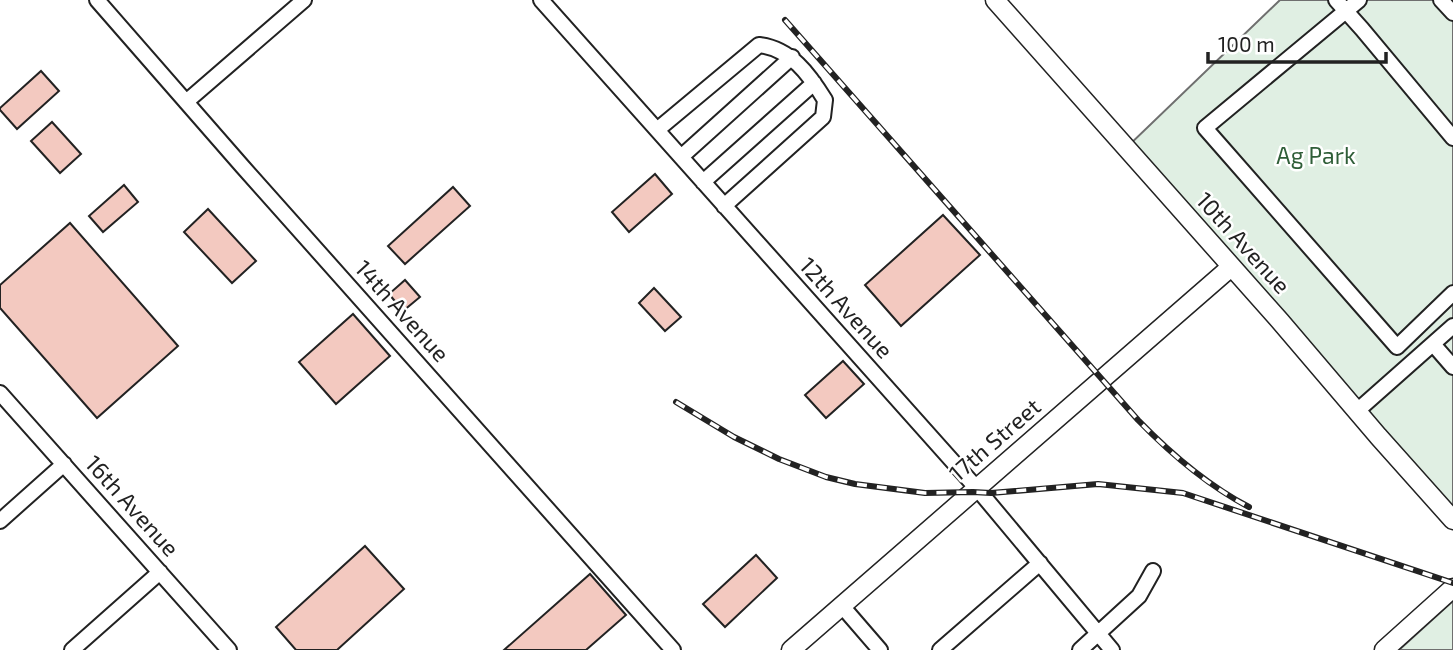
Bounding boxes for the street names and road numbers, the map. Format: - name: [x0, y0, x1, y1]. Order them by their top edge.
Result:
- street label: 10th Avenue: [1191, 186, 1297, 299]
- street label: 12th Avenue: [794, 251, 899, 363]
- street label: 14th Avenue: [350, 254, 456, 367]
- street label: 17th Street: [943, 392, 1046, 487]
- street label: 16th Avenue: [80, 449, 185, 562]

